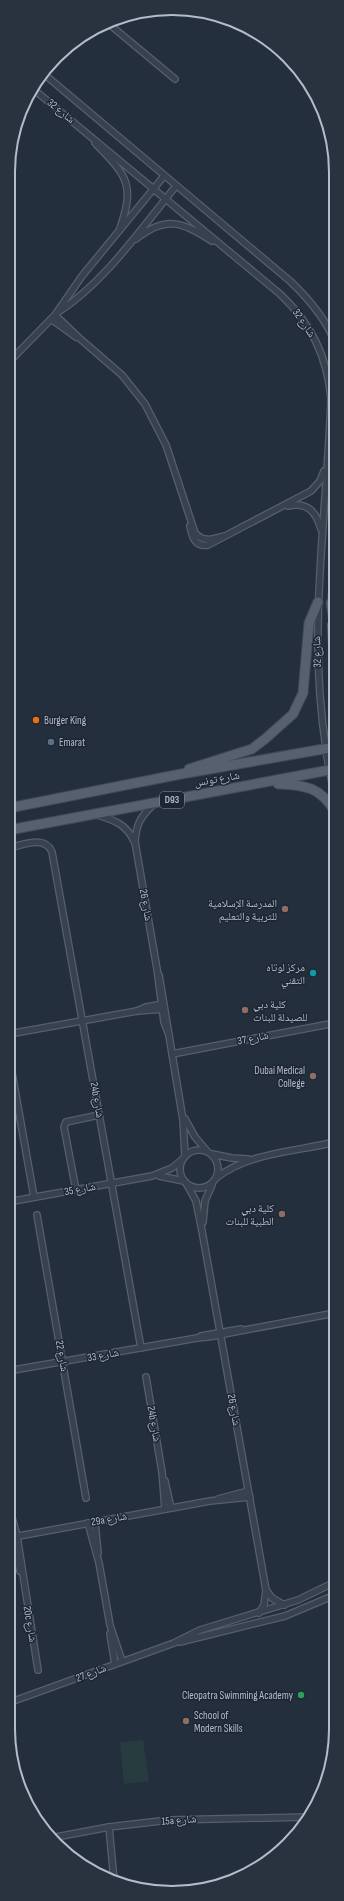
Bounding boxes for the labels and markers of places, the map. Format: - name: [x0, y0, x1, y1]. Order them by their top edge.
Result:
- place label: Burger King: [44, 714, 87, 727]
- marker: Burger King: [31, 715, 41, 725]
- place label: Emarat: [59, 736, 86, 749]
- marker: Emarat: [46, 737, 56, 747]
- place label: المدرسة الإسلامية للتربية والتعليم: [208, 897, 277, 924]
- marker: المدرسة الإسلامية للتربية والتعليم: [280, 904, 290, 914]
- place label: مركز لوتاه التقني: [266, 961, 305, 988]
- marker: مركز لوتاه التقني: [308, 968, 318, 978]
- place label: كلية دبي للصيدلة للبنات: [253, 998, 308, 1024]
- marker: كلية دبي للصيدلة للبنات: [240, 1005, 250, 1015]
- place label: Dubai Medical College: [254, 1064, 305, 1090]
- marker: Dubai Medical College: [308, 1071, 318, 1081]
- place label: كلية دبي الطبية للبنات: [226, 1202, 274, 1228]
- marker: كلية دبي الطبية للبنات: [277, 1209, 287, 1219]
- place label: Cleopatra Swimming Academy: [182, 1689, 294, 1702]
- marker: Cleopatra Swimming Academy: [296, 1690, 306, 1700]
- place label: School of Modern Skills: [194, 1709, 243, 1735]
- marker: School of Modern Skills: [181, 1716, 191, 1726]

